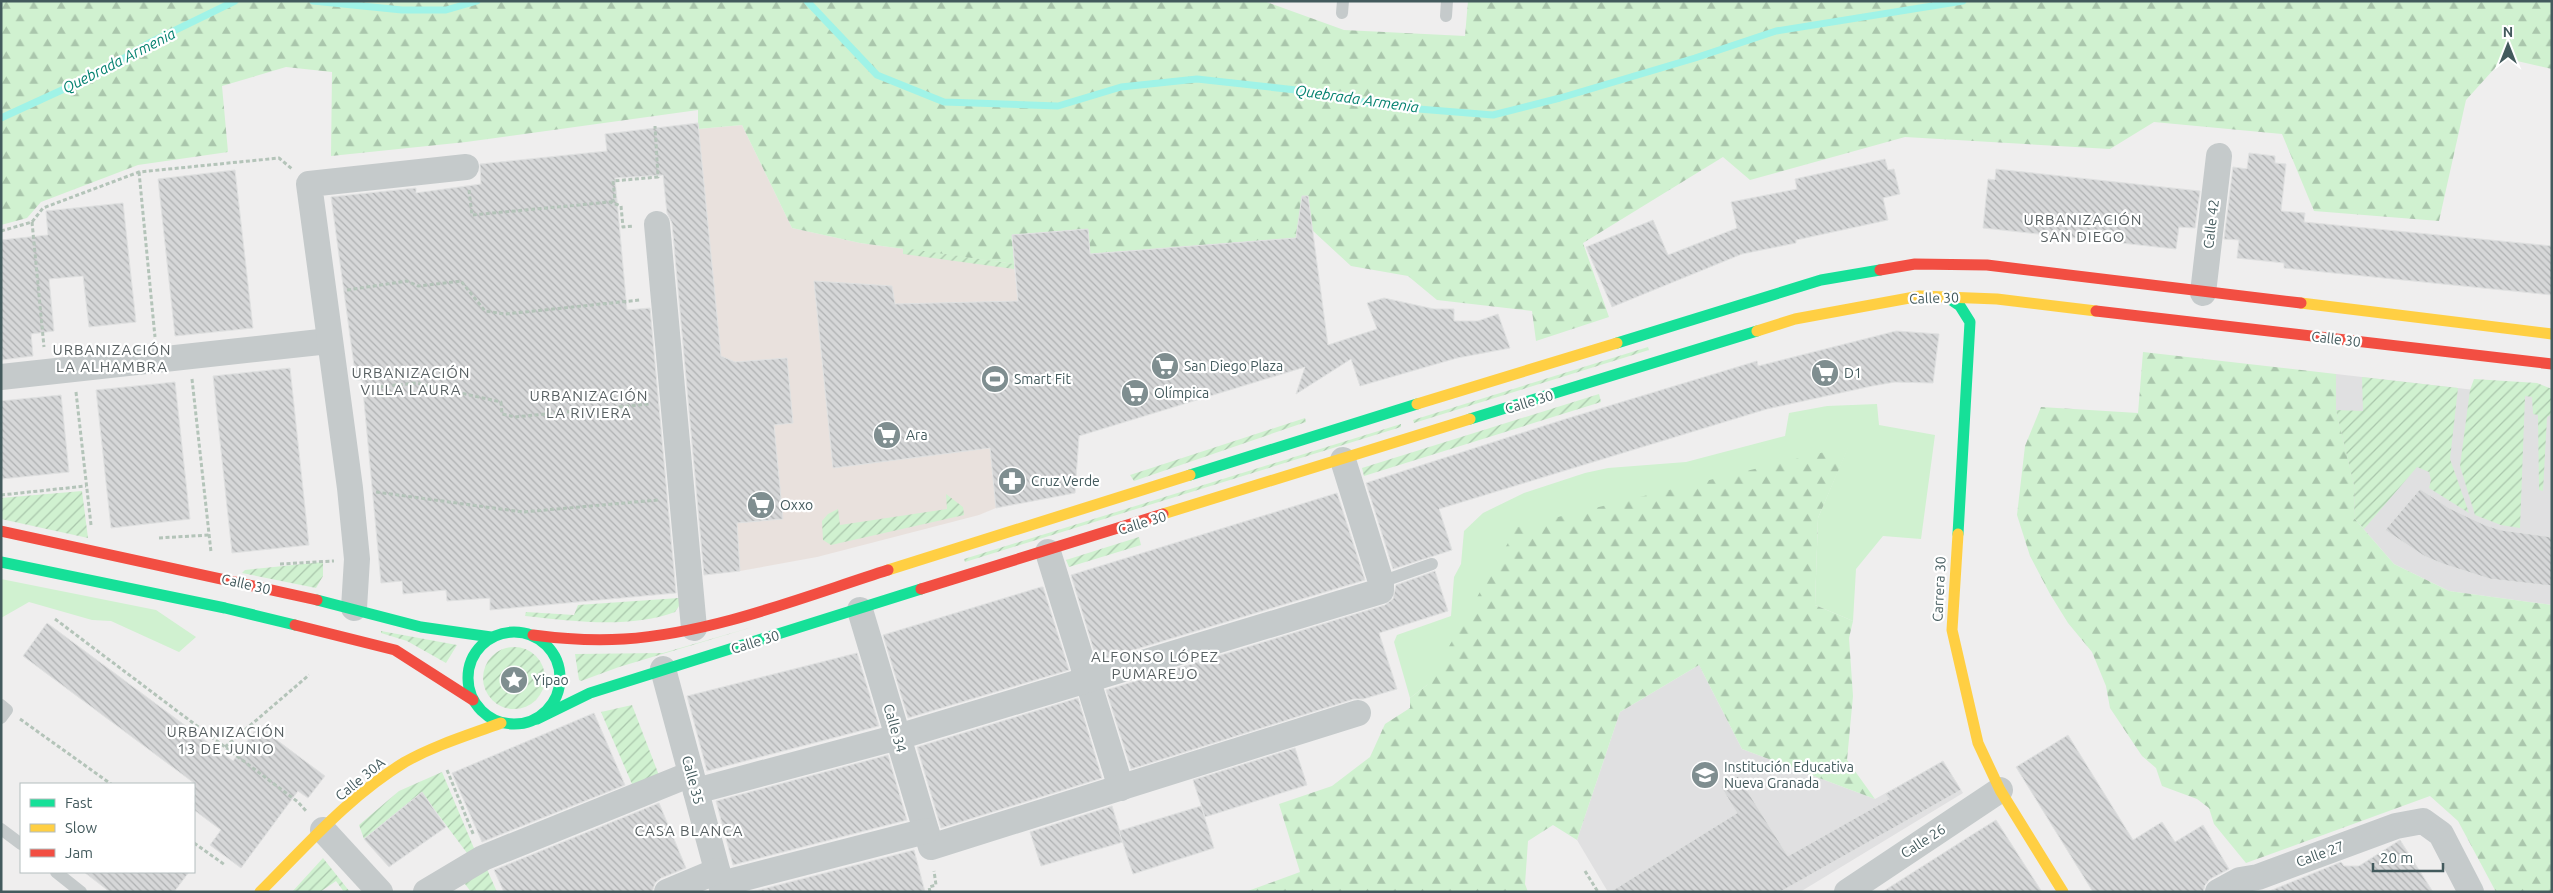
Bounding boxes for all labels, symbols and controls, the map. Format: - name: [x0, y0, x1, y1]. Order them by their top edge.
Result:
- north arrow: [2483, 20, 2533, 70]
- text: N: [2503, 24, 2513, 40]
- water label: Quebrada Armenia: [59, 25, 179, 97]
- water label: Quebrada Armenia: [1294, 81, 1420, 117]
- street label: Calle 42: [2200, 198, 2222, 250]
- district label: URBANIZACIÓN SAN DIEGO: [2023, 211, 2143, 245]
- street label: Calle 30: [1909, 289, 1959, 307]
- street label: Calle 30: [2310, 328, 2362, 350]
- district label: URBANIZACIÓN LA ALHAMBRA: [52, 341, 172, 375]
- supermarket icon: San Diego Plaza: [1150, 351, 1180, 381]
- place label: San Diego Plaza: [1184, 358, 1283, 374]
- supermarket icon: D1: [1810, 358, 1840, 388]
- district label: URBANIZACIÓN VILLA LAURA: [351, 364, 471, 398]
- sports icon: Smart Fit: [980, 364, 1010, 394]
- place label: D1: [1844, 365, 1862, 381]
- place label: Smart Fit: [1014, 371, 1071, 387]
- supermarket icon: Olímpica: [1120, 378, 1150, 408]
- place label: Olímpica: [1154, 385, 1209, 401]
- district label: URBANIZACIÓN LA RIVIERA: [529, 387, 649, 421]
- street label: Calle 30: [1503, 387, 1555, 417]
- supermarket icon: Ara: [872, 420, 902, 450]
- place label: Ara: [906, 427, 928, 443]
- pharmacy icon: Cruz Verde: [997, 466, 1027, 496]
- place label: Cruz Verde: [1031, 473, 1100, 489]
- supermarket icon: Oxxo: [746, 490, 776, 520]
- place label: Oxxo: [780, 497, 813, 513]
- street label: Calle 30: [1116, 508, 1168, 538]
- street label: Carrera 30: [1929, 556, 1949, 622]
- street label: Calle 30: [220, 571, 272, 597]
- street label: Calle 30: [729, 627, 781, 657]
- district label: ALFONSO LÓPEZ PUMAREJO: [1091, 648, 1219, 682]
- place icon: Yipao: [499, 665, 529, 695]
- place label: Yipao: [533, 672, 569, 688]
- street label: Calle 34: [880, 702, 910, 754]
- district label: URBANIZACIÓN 13 DE JUNIO: [166, 723, 286, 757]
- street label: Calle 30A: [332, 754, 388, 804]
- street label: Calle 35: [679, 754, 707, 806]
- place label: Institución Educativa Nueva Granada: [1724, 759, 1854, 791]
- school or university icon: Institución Educativa Nueva Granada: [1690, 760, 1720, 790]
- legend: [20, 783, 195, 873]
- text: Fast: [65, 794, 93, 811]
- text: Slow: [65, 819, 98, 836]
- street label: Calle 26: [1898, 821, 1948, 861]
- district label: CASA BLANCA: [635, 822, 743, 839]
- street label: Calle 27: [2294, 838, 2346, 870]
- scale bar: [2373, 840, 2443, 872]
- text: Jam: [65, 844, 93, 861]
- text: 20 m: [2380, 849, 2413, 866]

